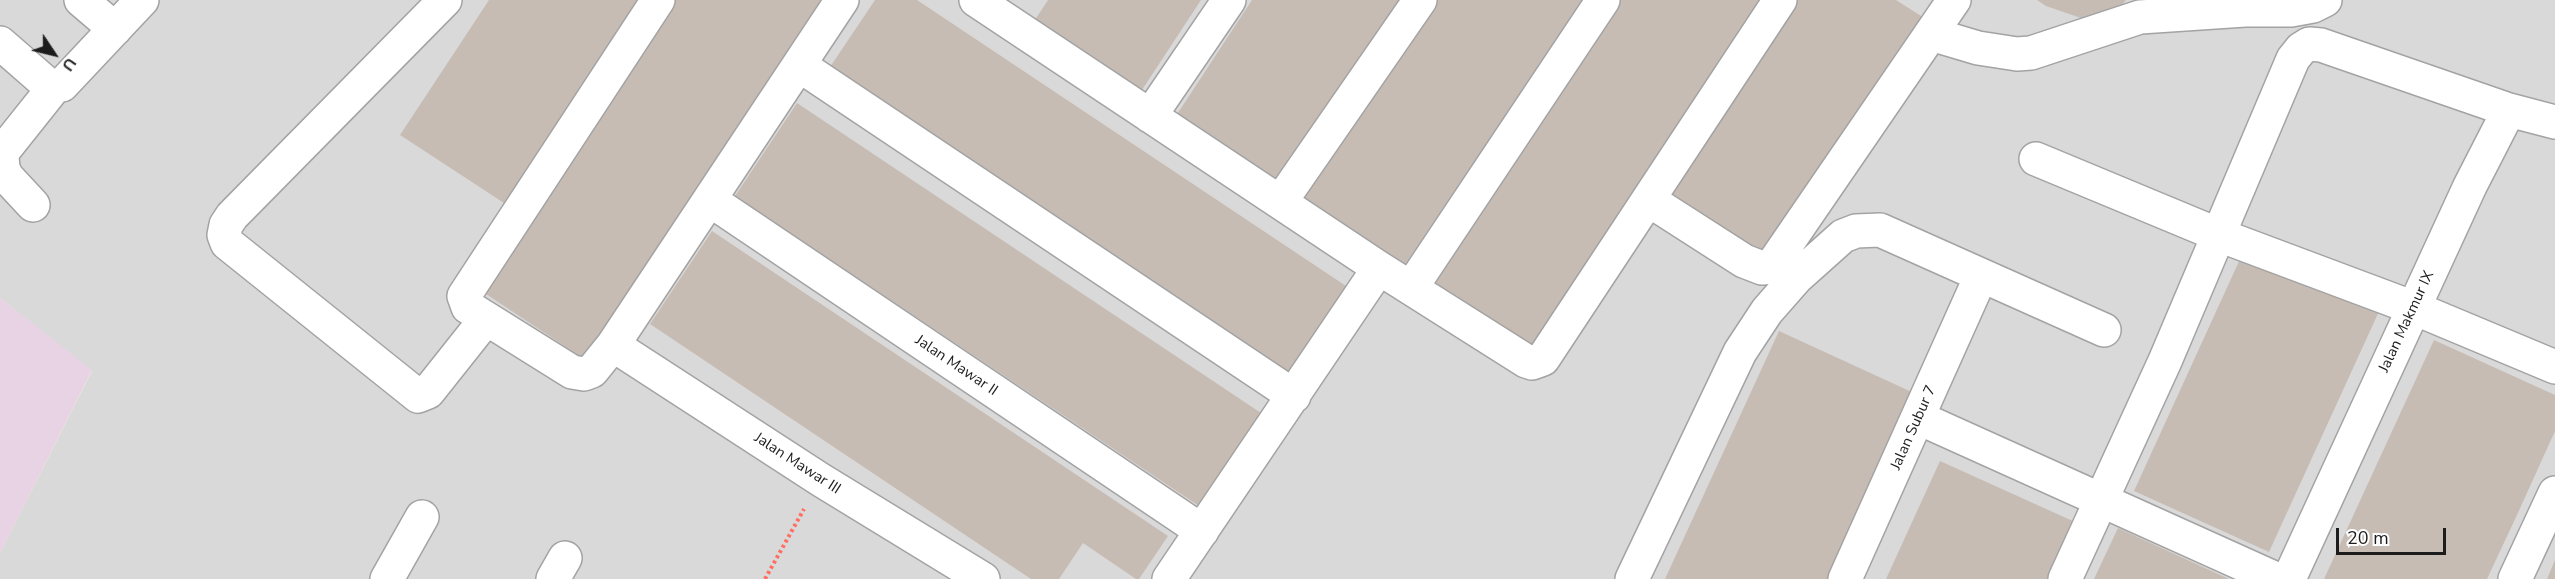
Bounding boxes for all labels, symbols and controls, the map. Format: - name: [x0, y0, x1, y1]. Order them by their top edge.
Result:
- north arrow: [24, 24, 84, 84]
- text: U: [56, 53, 81, 75]
- street label: Jalan Makmur IX: [2376, 268, 2438, 376]
- street label: Jalan Mawar II: [911, 332, 1001, 400]
- street label: Jalan Subur 7: [1887, 383, 1941, 473]
- street label: Jalan Mawar III: [750, 429, 844, 499]
- scale bar: [2339, 516, 2448, 554]
- text: 20 m: [2347, 526, 2389, 550]

